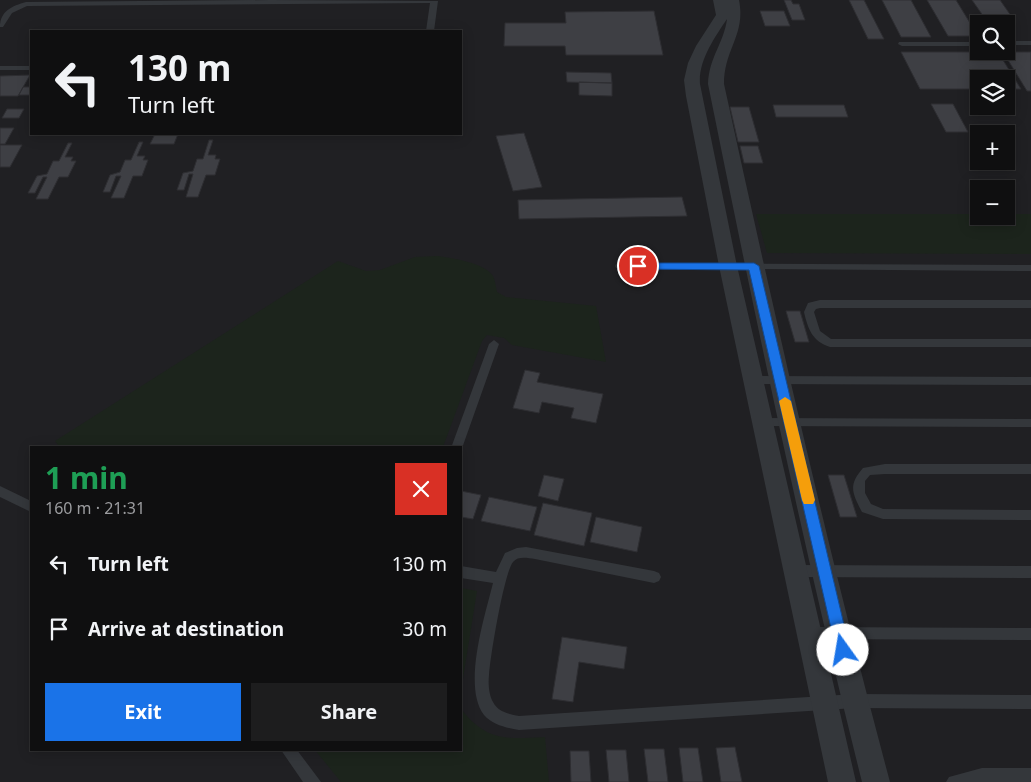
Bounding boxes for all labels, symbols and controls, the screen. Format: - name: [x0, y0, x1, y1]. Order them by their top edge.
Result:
- map controls: [970, 15, 1015, 225]
- button: search: [970, 15, 1015, 60]
- text: 130 m: [128, 44, 231, 91]
- icon: left: [45, 50, 110, 115]
- button: layers: [970, 70, 1015, 115]
- text: Turn left: [128, 89, 215, 119]
- button: +: [970, 125, 1015, 170]
- button: −: [970, 180, 1015, 225]
- pin: [617, 245, 659, 287]
- icon: arrive: [624, 252, 652, 280]
- text: 1 min: [45, 457, 128, 498]
- button: close: [395, 463, 447, 515]
- text: 160 m · 21:31: [45, 497, 145, 519]
- icon: left: [45, 550, 73, 578]
- text: Turn left: [88, 551, 169, 577]
- text: 130 m: [392, 551, 447, 577]
- icon: arrive: [45, 615, 73, 643]
- text: Arrive at destination: [88, 616, 284, 642]
- text: 30 m: [403, 616, 447, 642]
- position arrow: [816, 623, 868, 675]
- button: Exit: [45, 683, 241, 741]
- button: Share: [251, 683, 447, 741]

